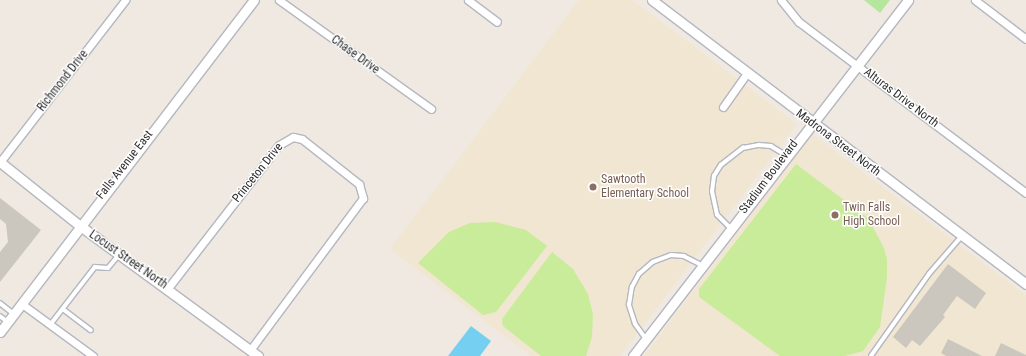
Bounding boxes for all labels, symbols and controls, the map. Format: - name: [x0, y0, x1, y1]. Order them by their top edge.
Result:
- street label: Chase Drive: [328, 33, 382, 77]
- street label: Richmond Drive: [35, 47, 91, 115]
- street label: Alturas Drive North: [861, 65, 941, 131]
- street label: Madrona Street North: [793, 106, 883, 180]
- street label: Falls Avenue East: [94, 128, 156, 202]
- street label: Stadium Boulevard: [737, 137, 801, 217]
- street label: Princeton Drive: [230, 140, 286, 206]
- place label: Sawtooth Elementary School: [601, 173, 689, 201]
- marker: Sawtooth Elementary School: [588, 182, 598, 192]
- place label: Twin Falls High School: [843, 201, 900, 229]
- marker: Twin Falls High School: [830, 210, 840, 220]
- street label: Locust Street North: [86, 228, 170, 292]

